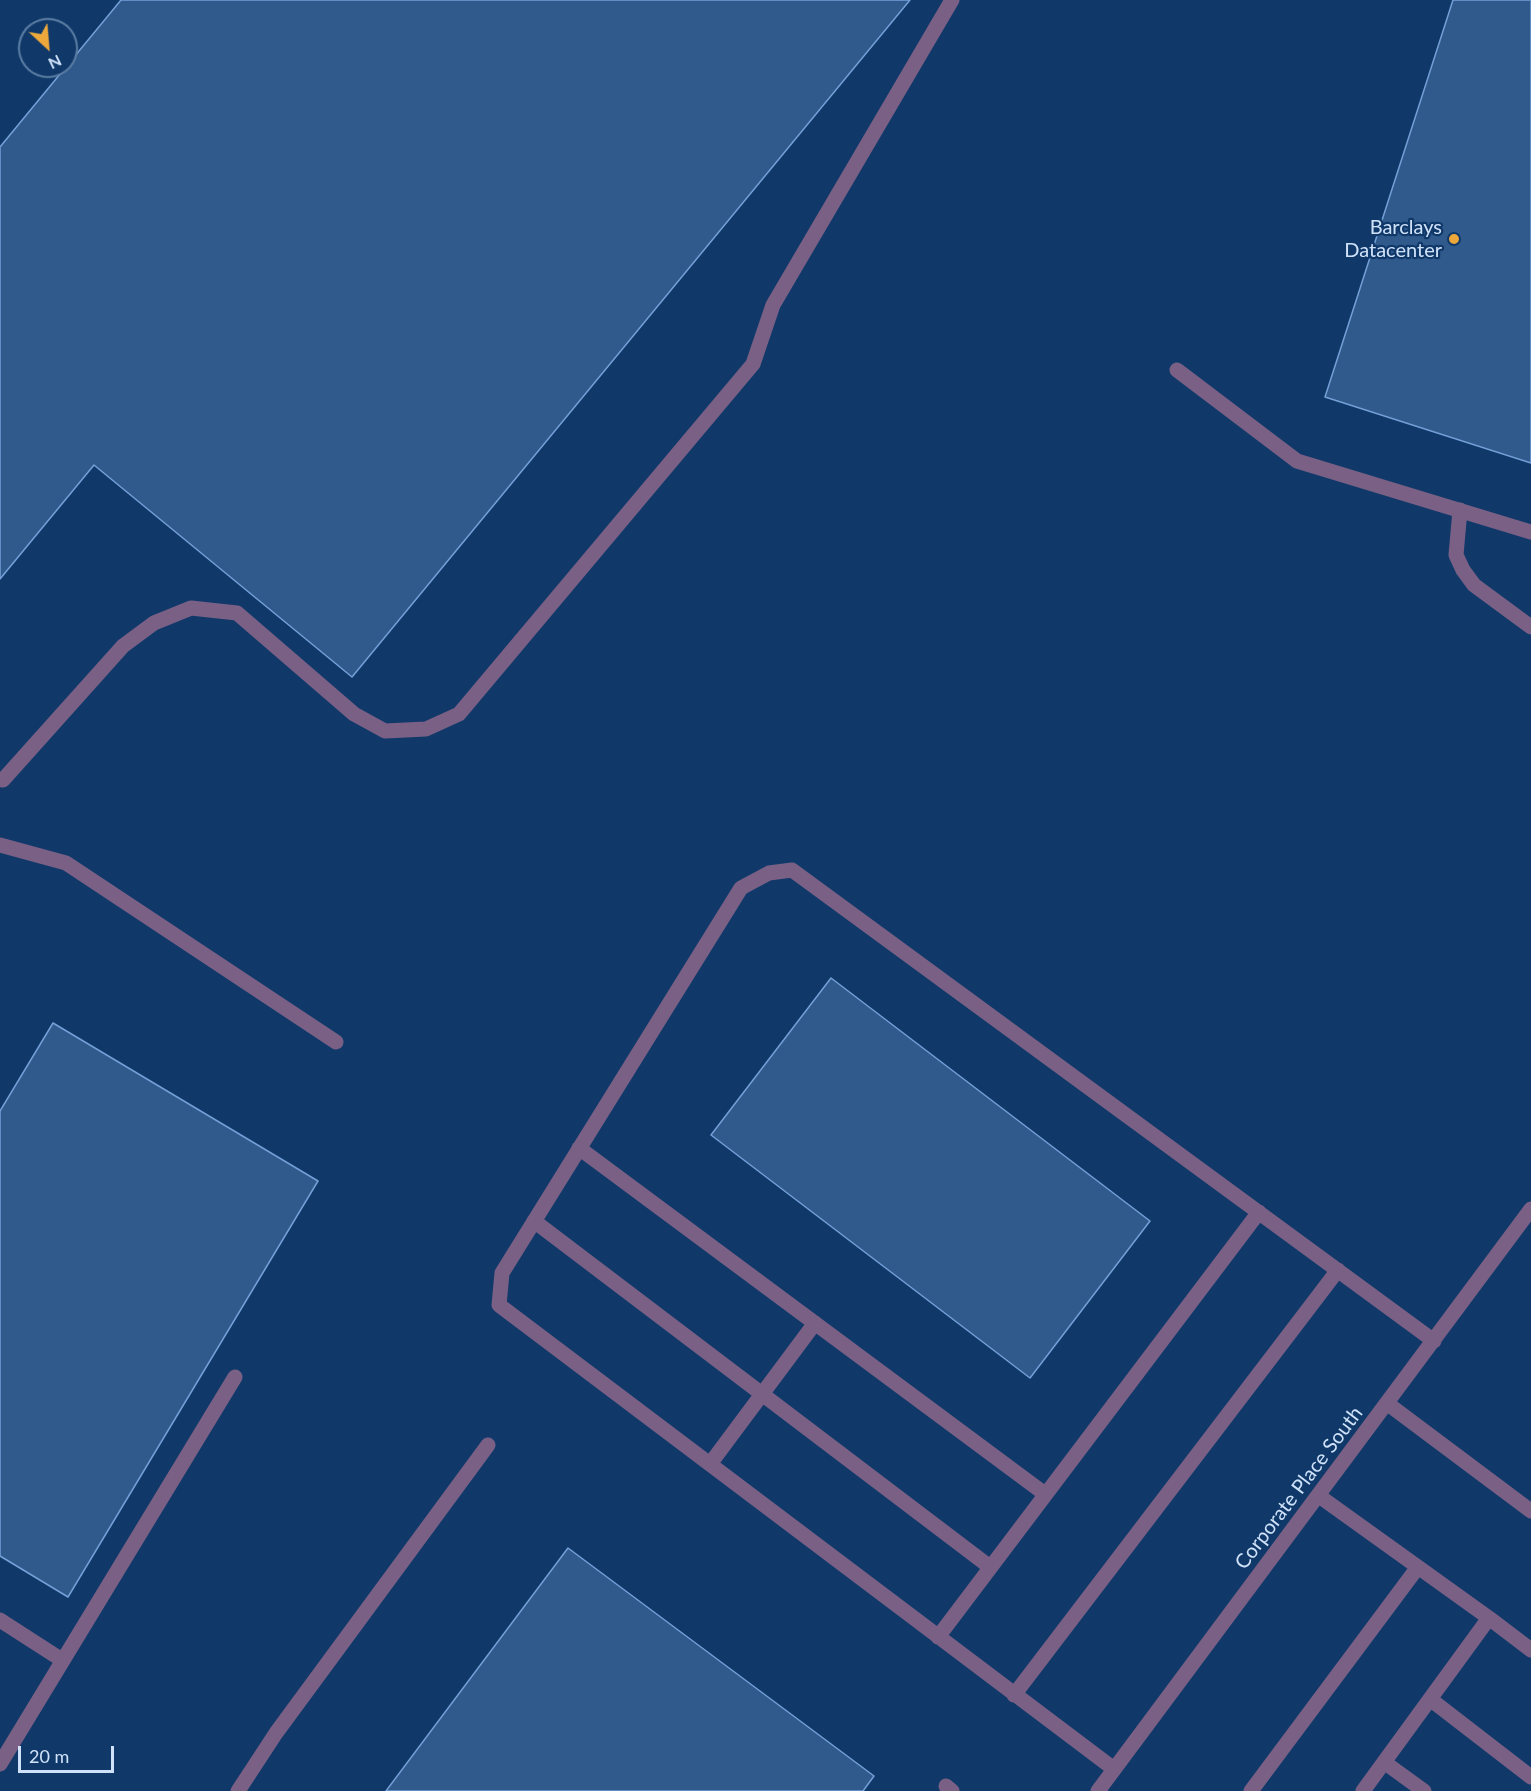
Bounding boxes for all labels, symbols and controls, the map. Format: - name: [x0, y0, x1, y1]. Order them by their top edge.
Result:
- north arrow: [18, 18, 78, 78]
- text: N: [46, 52, 65, 74]
- place label: Barclays Datacenter: [1344, 216, 1442, 263]
- marker: Barclays Datacenter: [1447, 232, 1461, 246]
- street label: Corporate Place South: [1230, 1402, 1368, 1574]
- scale bar: [21, 1734, 117, 1772]
- text: 20 m: [29, 1745, 69, 1767]

